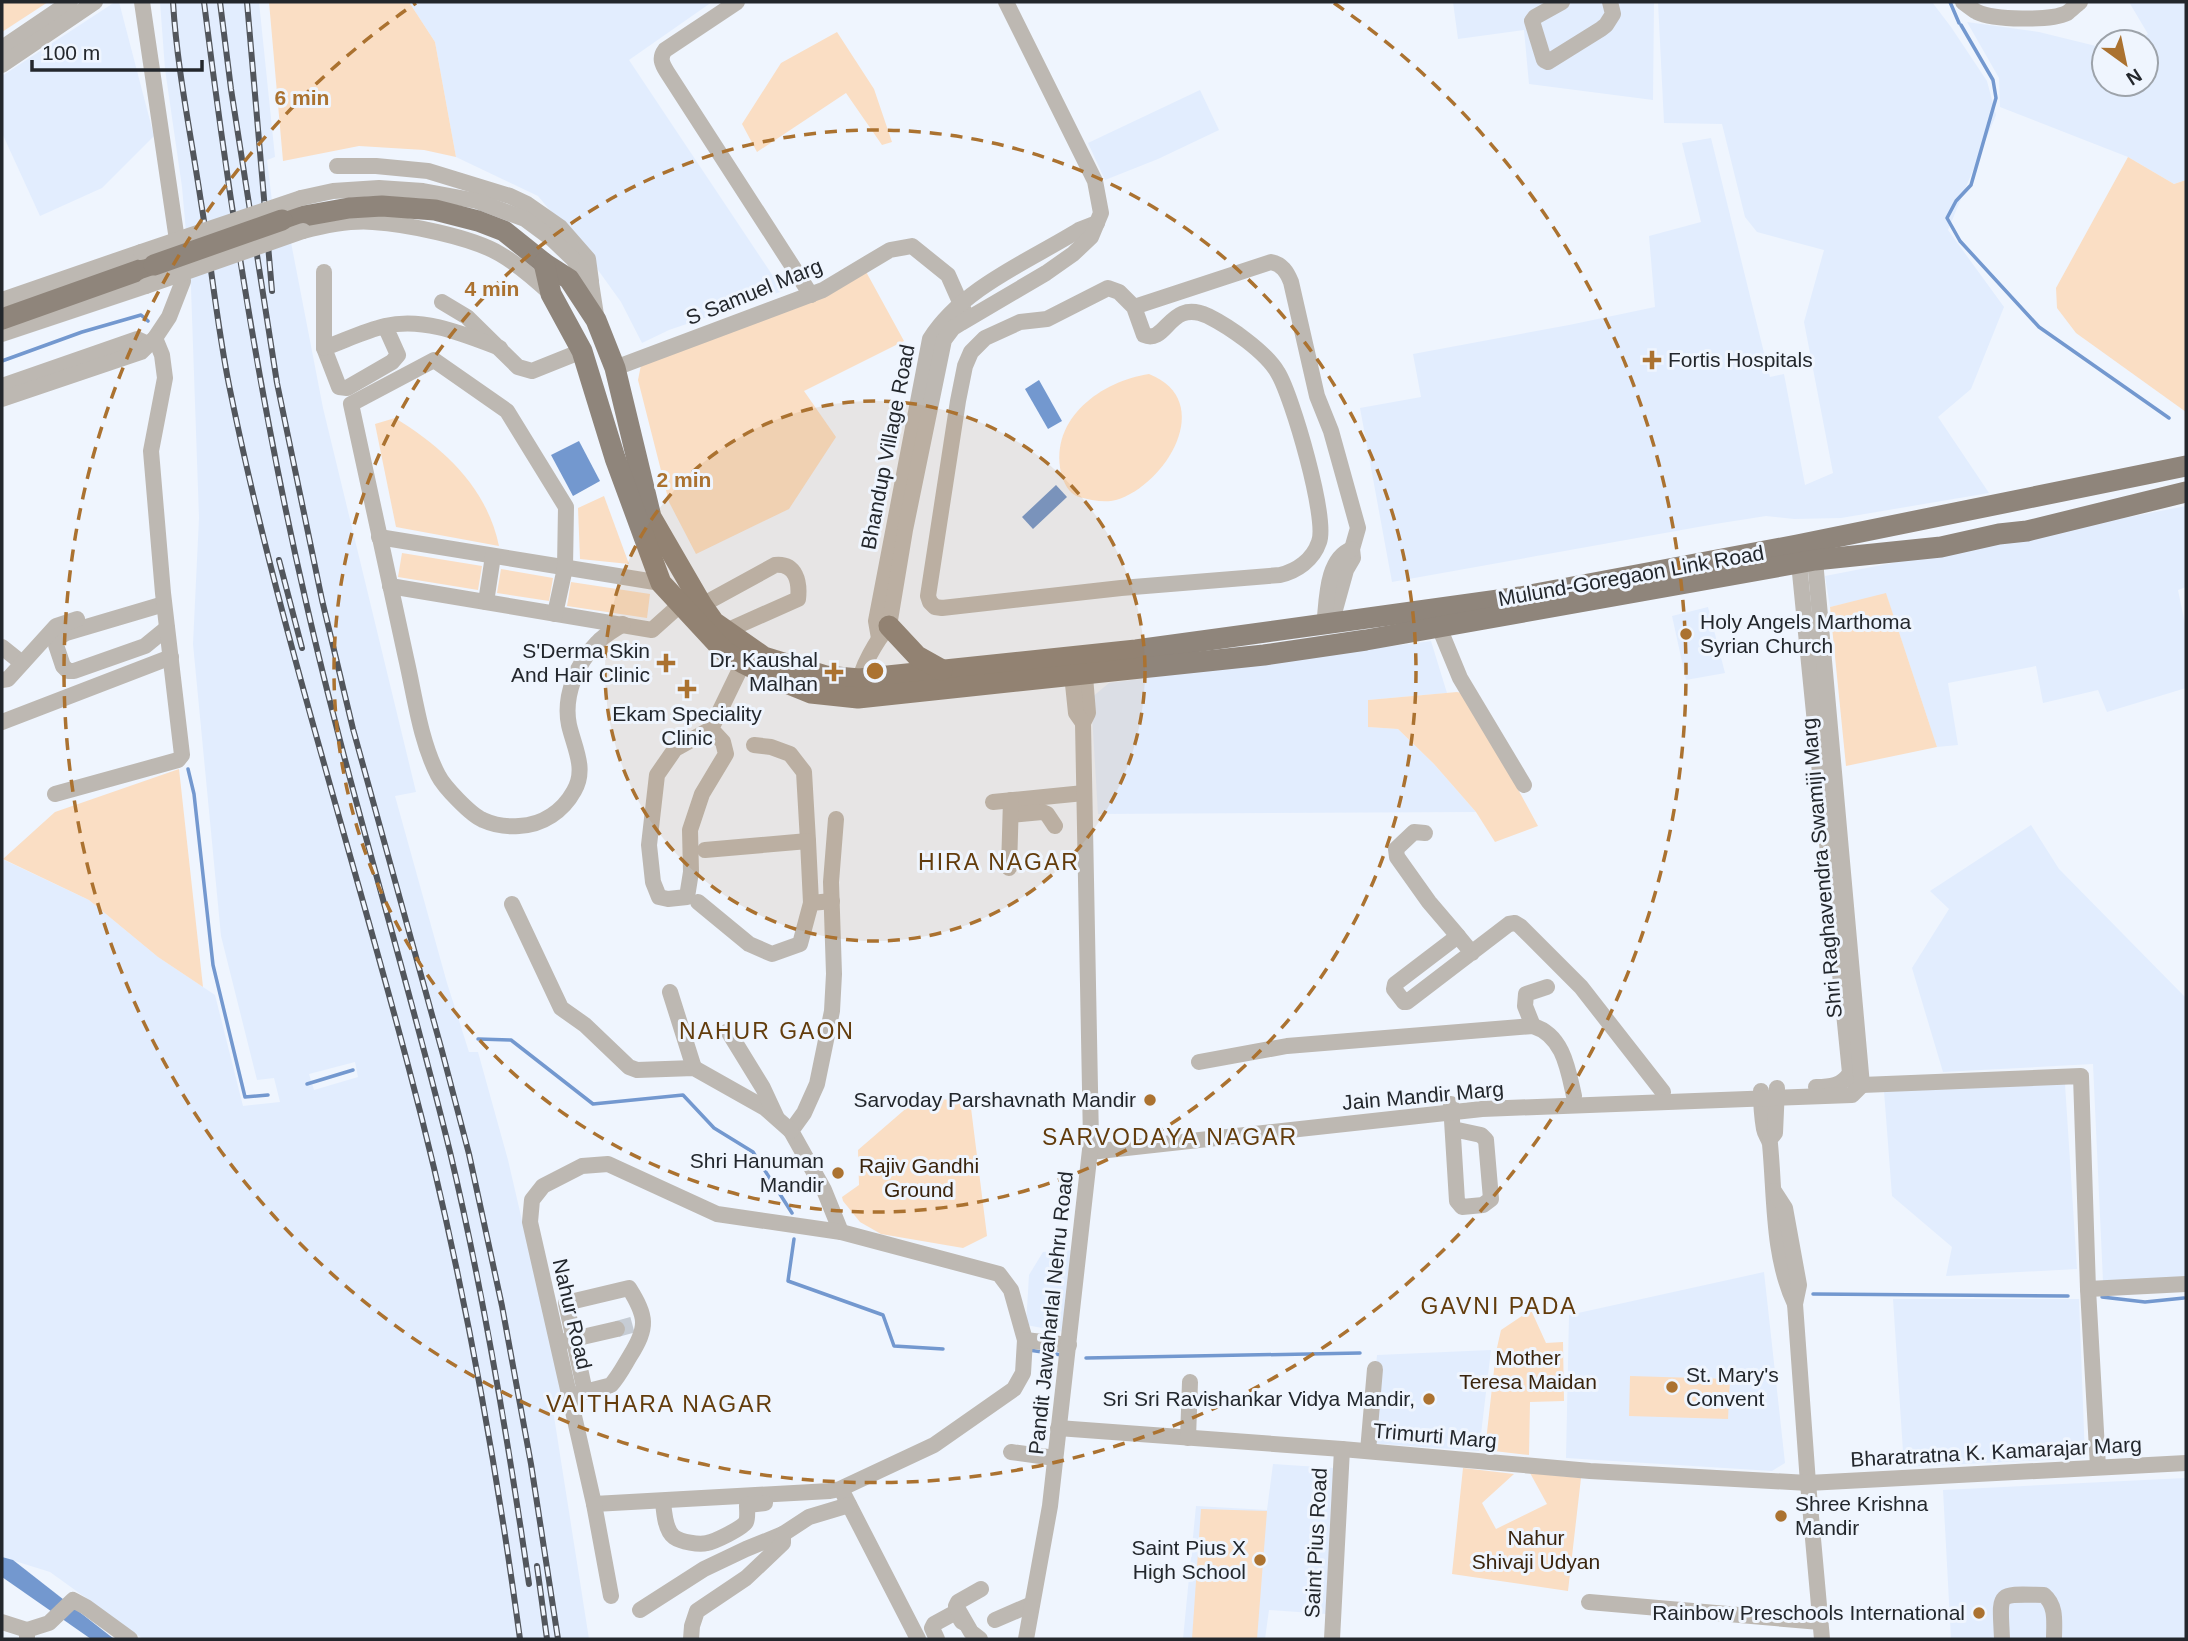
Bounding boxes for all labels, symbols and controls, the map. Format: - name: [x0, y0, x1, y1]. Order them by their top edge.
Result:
- scale bar: [32, 28, 201, 72]
- north arrow: [2090, 28, 2160, 98]
- text: 100 m: [42, 41, 100, 64]
- text: N: [2123, 64, 2145, 89]
- text: 6 min: [275, 86, 329, 109]
- street label: S Samuel Marg: [682, 254, 825, 329]
- text: 4 min: [465, 277, 519, 300]
- street label: Bhandup Village Road: [856, 342, 919, 551]
- place label: Fortis Hospitals: [1668, 348, 1813, 371]
- marker: Fortis Hospitals: [1642, 350, 1662, 370]
- text: 2 min: [657, 468, 711, 491]
- street label: Mulund-Goregaon Link Road: [1496, 541, 1766, 610]
- place label: Holy Angels Marthoma Syrian Church: [1700, 610, 1912, 657]
- marker: Holy Angels Marthoma Syrian Church: [1678, 626, 1694, 642]
- place label: S'Derma Skin And Hair Clinic: [511, 639, 650, 686]
- place label: Dr. Kaushal Malhan: [709, 648, 818, 695]
- marker: S'Derma Skin And Hair Clinic: [656, 653, 676, 673]
- centre of rings: [863, 659, 887, 683]
- marker: Dr. Kaushal Malhan: [824, 662, 844, 682]
- marker: Ekam Speciality Clinic: [677, 679, 697, 699]
- place label: Ekam Speciality Clinic: [612, 702, 762, 749]
- street label: Shri Raghavendra Swamiji Marg: [1797, 717, 1846, 1019]
- district label: HIRA NAGAR: [918, 849, 1080, 875]
- district label: NAHUR GAON: [679, 1018, 855, 1044]
- street label: Jain Mandir Marg: [1341, 1077, 1505, 1114]
- place label: Sarvoday Parshavnath Mandir: [854, 1088, 1136, 1111]
- marker: Sarvoday Parshavnath Mandir: [1142, 1092, 1158, 1108]
- district label: SARVODAYA NAGAR: [1042, 1124, 1298, 1150]
- place label: Shri Hanuman Mandir: [690, 1149, 824, 1196]
- park label: Rajiv Gandhi Ground: [859, 1154, 979, 1201]
- marker: Shri Hanuman Mandir: [830, 1165, 846, 1181]
- street label: Pandit Jawaharlal Nehru Road: [1024, 1170, 1077, 1456]
- street label: Nahur Road: [549, 1256, 596, 1372]
- district label: GAVNI PADA: [1420, 1293, 1578, 1319]
- park label: Mother Teresa Maidan: [1459, 1346, 1597, 1393]
- place label: St. Mary's Convent: [1686, 1363, 1779, 1410]
- marker: St. Mary's Convent: [1664, 1379, 1680, 1395]
- place label: Sri Sri Ravishankar Vidya Mandir,: [1103, 1387, 1415, 1410]
- district label: VAITHARA NAGAR: [546, 1391, 774, 1417]
- marker: Sri Sri Ravishankar Vidya Mandir,: [1421, 1391, 1437, 1407]
- street label: Trimurti Marg: [1372, 1419, 1498, 1452]
- street label: Bharatratna K. Kamarajar Marg: [1850, 1432, 2142, 1471]
- street label: Saint Pius Road: [1300, 1467, 1331, 1619]
- place label: Shree Krishna Mandir: [1795, 1492, 1928, 1539]
- marker: Shree Krishna Mandir: [1773, 1508, 1789, 1524]
- park label: Nahur Shivaji Udyan: [1472, 1526, 1600, 1573]
- place label: Saint Pius X High School: [1132, 1536, 1246, 1583]
- marker: Saint Pius X High School: [1252, 1552, 1268, 1568]
- place label: Rainbow Preschools International: [1652, 1601, 1965, 1624]
- marker: Rainbow Preschools International: [1971, 1605, 1987, 1621]

